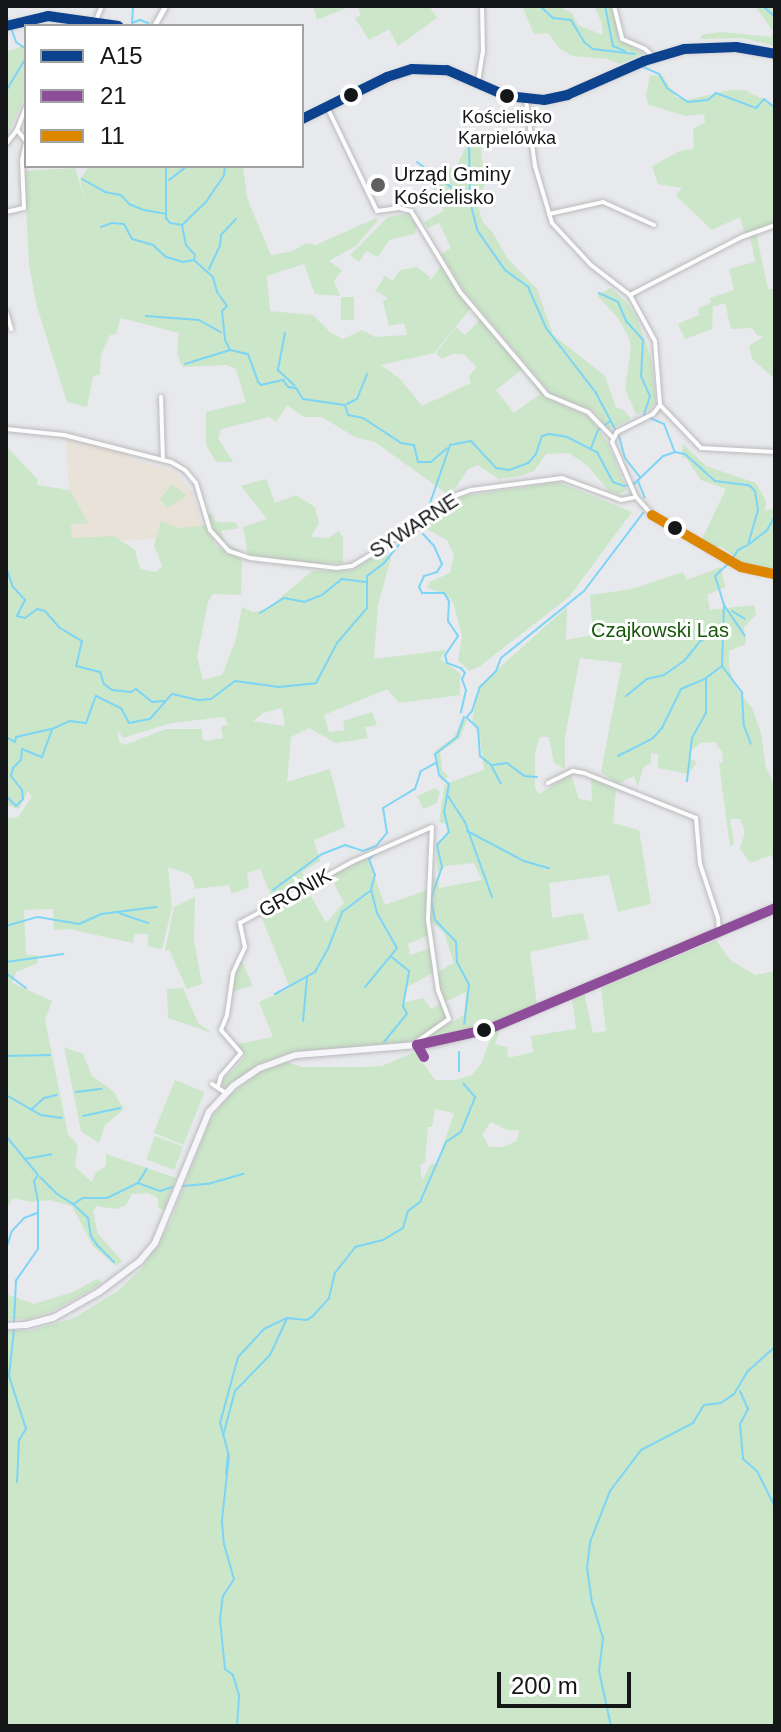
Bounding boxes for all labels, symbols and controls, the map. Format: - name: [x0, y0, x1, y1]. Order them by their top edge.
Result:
- legend: [24, 24, 304, 168]
- text: A15: [100, 42, 143, 69]
- text: 21: [100, 82, 127, 109]
- unlabelled marker: [343, 87, 359, 103]
- marker: Kościelisko Karpielówka: [499, 88, 515, 104]
- place label: Kościelisko Karpielówka: [458, 107, 556, 150]
- text: 11: [100, 122, 125, 149]
- place label: Urząd Gminy Kościelisko: [394, 162, 511, 209]
- marker: Urząd Gminy Kościelisko: [369, 176, 387, 194]
- street label: SYWARNE: [365, 489, 463, 563]
- unlabelled marker: [667, 520, 683, 536]
- park label: Czajkowski Las: [591, 618, 729, 642]
- street label: GRONIK: [255, 863, 335, 923]
- unlabelled marker: [476, 1022, 492, 1038]
- scale bar: [501, 1656, 635, 1706]
- text: 200 m: [511, 1672, 578, 1699]

